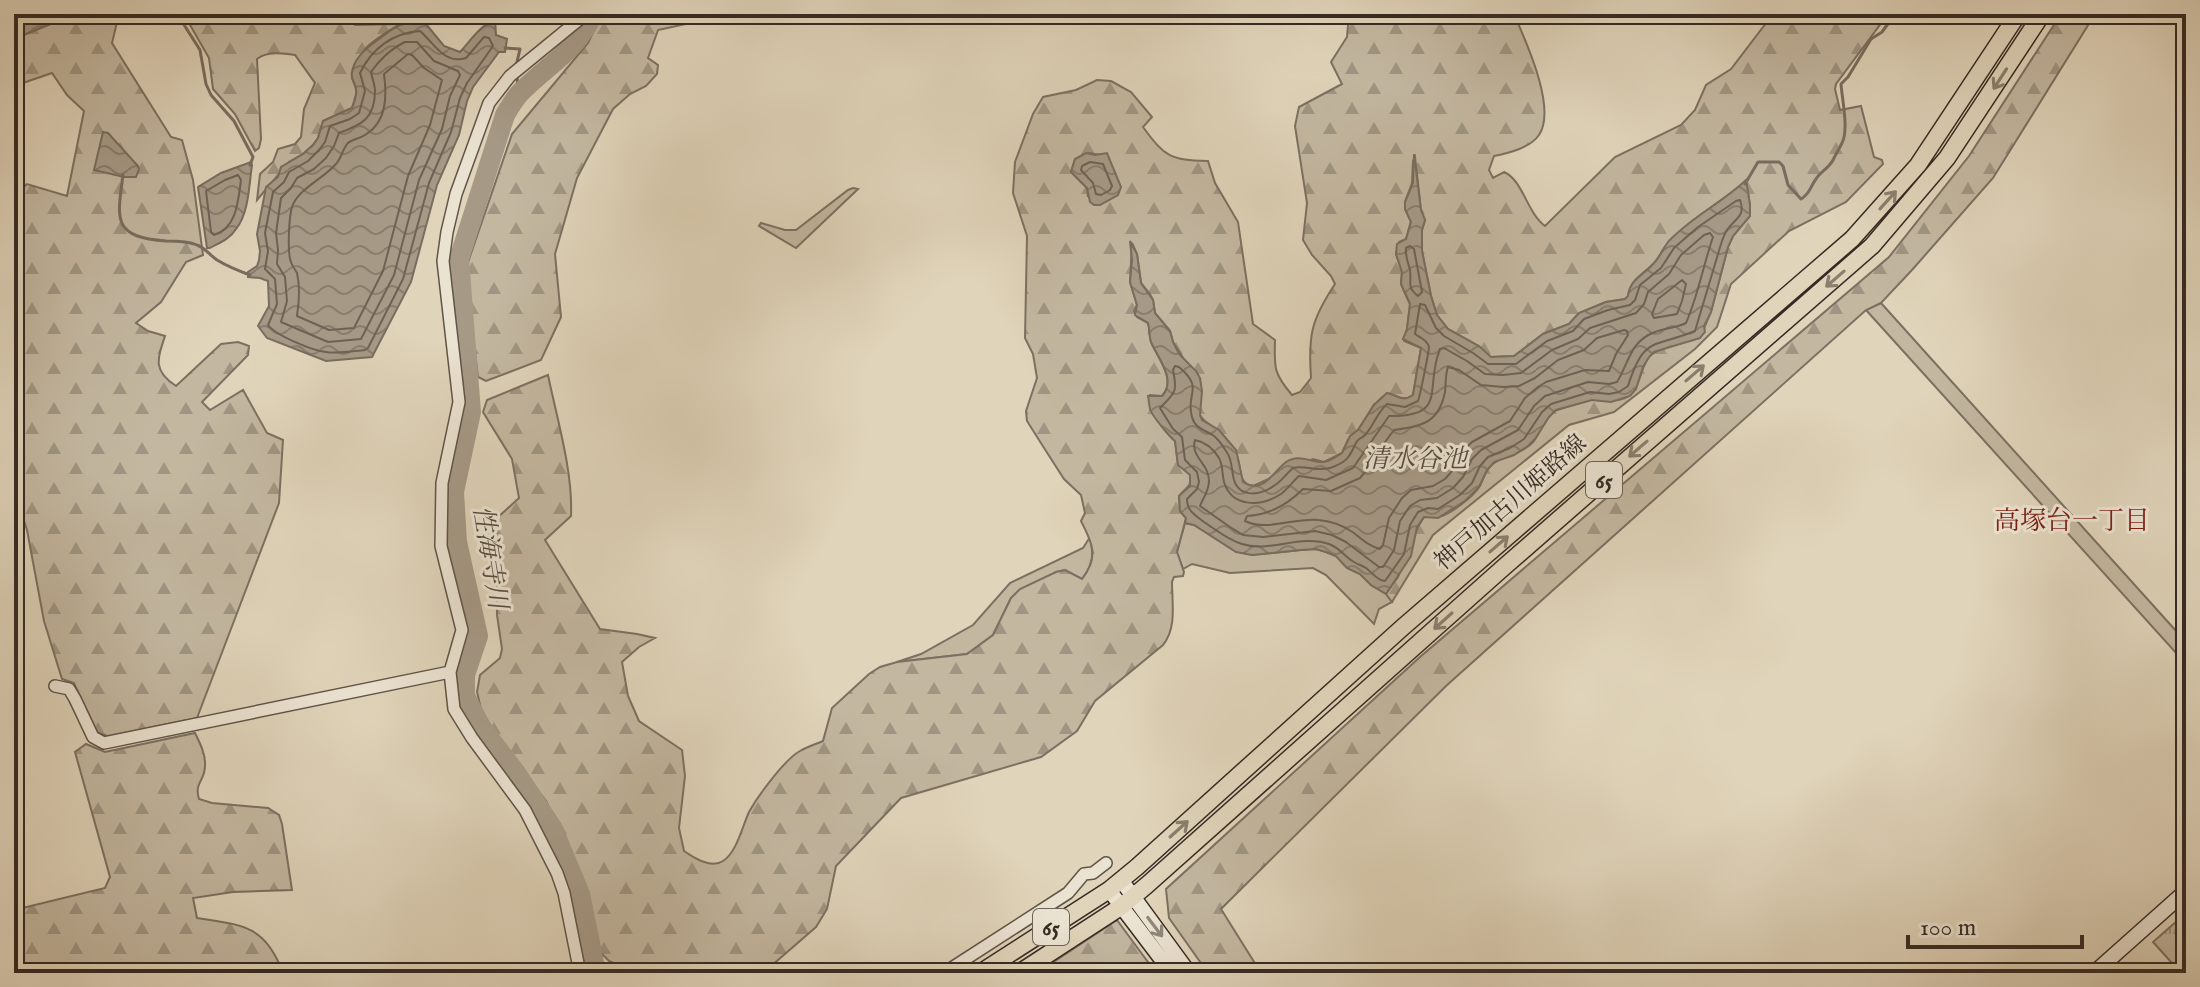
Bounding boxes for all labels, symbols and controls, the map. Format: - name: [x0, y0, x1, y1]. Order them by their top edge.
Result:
- one-way arrow: [1991, 68, 2008, 90]
- one-way arrow: [1878, 190, 1896, 210]
- one-way arrow: [1825, 270, 1845, 288]
- one-way arrow: [1684, 365, 1704, 383]
- street label: 神戸加古川姫路線: [1428, 428, 1594, 578]
- one-way arrow: [1629, 440, 1649, 458]
- water label: 清水谷池: [1363, 443, 1470, 476]
- road number: 65: [1586, 462, 1622, 498]
- water label: 性海寺川: [465, 503, 514, 614]
- district label: 高塚台一丁目: [1994, 505, 2150, 538]
- one-way arrow: [1488, 535, 1508, 553]
- one-way arrow: [1434, 612, 1454, 630]
- one-way arrow: [1169, 820, 1189, 838]
- scale bar: [1908, 899, 2082, 949]
- road number: 65: [1033, 909, 1069, 945]
- text: 100 m: [1920, 913, 1976, 944]
- one-way arrow: [1146, 916, 1163, 937]

